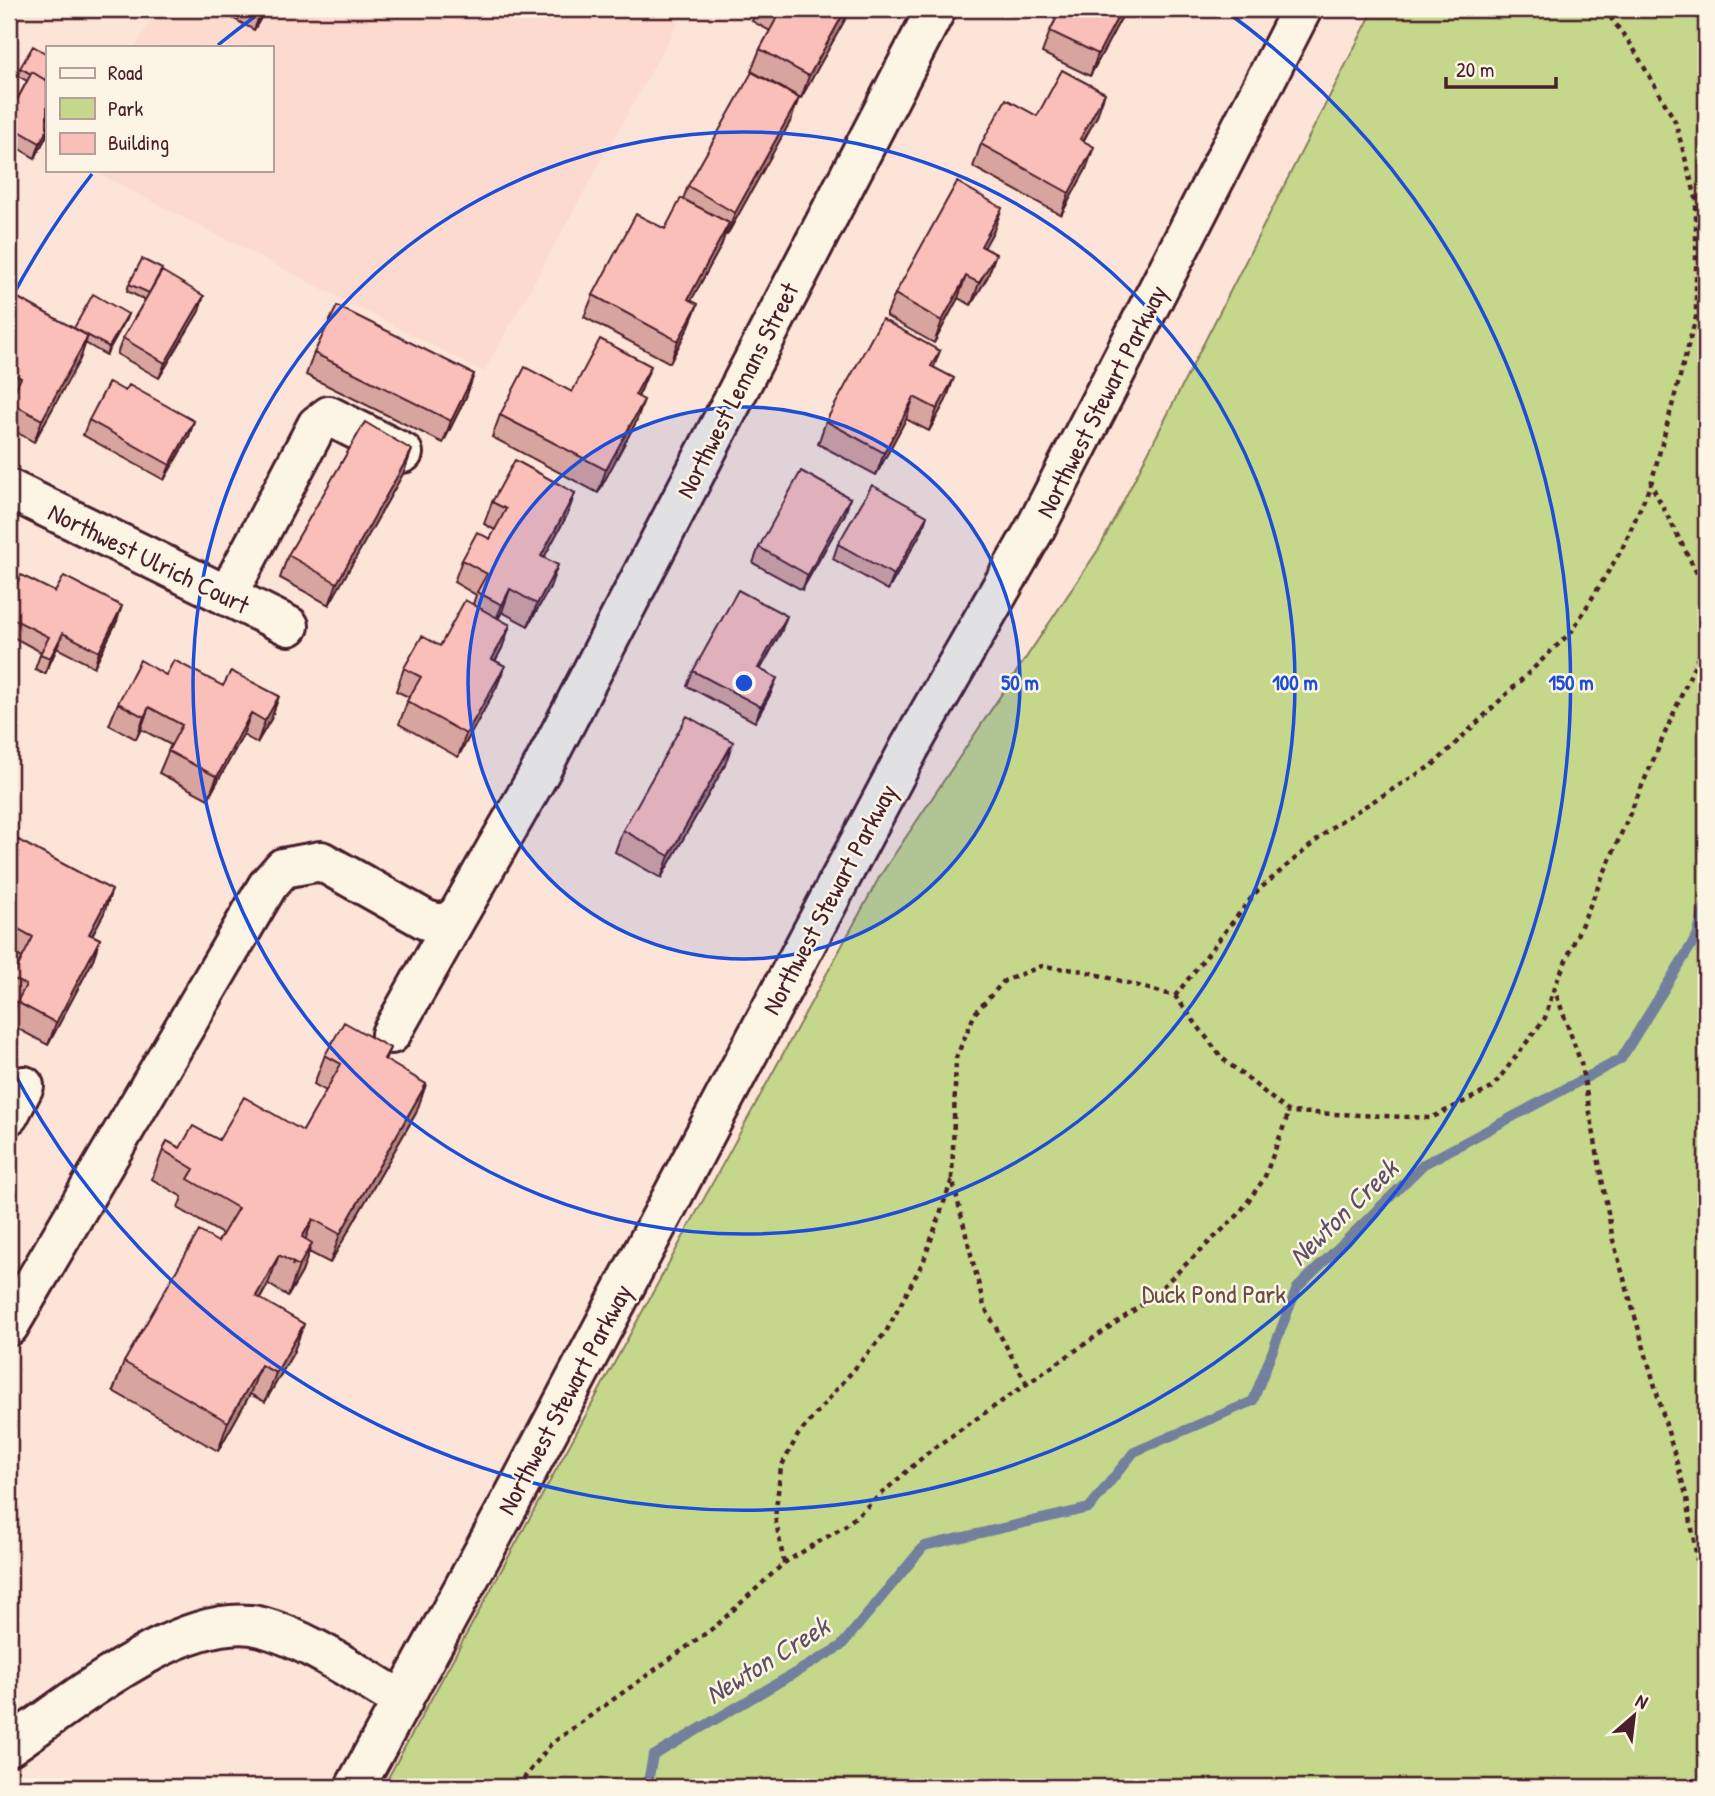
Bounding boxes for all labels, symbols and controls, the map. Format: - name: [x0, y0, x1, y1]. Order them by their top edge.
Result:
- legend: [46, 46, 273, 172]
- scale bar: [1446, 46, 1556, 90]
- text: 20 m: [1456, 55, 1494, 84]
- text: Road: [108, 58, 142, 87]
- text: Park: [108, 94, 143, 123]
- text: Building: [108, 128, 169, 157]
- street label: Northwest Lemans Street: [667, 275, 807, 504]
- street label: Northwest Stewart Parkway: [1027, 279, 1175, 523]
- street label: Northwest Ulrich Court: [43, 494, 256, 622]
- text: 50 m: [1001, 668, 1039, 697]
- text: 100 m: [1272, 668, 1318, 697]
- text: 150 m: [1548, 668, 1594, 697]
- centre of rings: [732, 671, 756, 695]
- street label: Northwest Stewart Parkway: [753, 777, 905, 1021]
- water label: Newton Creek: [1280, 1148, 1408, 1274]
- park label: Duck Pond Park: [1142, 1276, 1286, 1311]
- street label: Northwest Stewart Parkway: [488, 1277, 640, 1521]
- water label: Newton Creek: [698, 1606, 838, 1713]
- north arrow: [1600, 1680, 1670, 1750]
- text: N: [1631, 1687, 1653, 1715]

